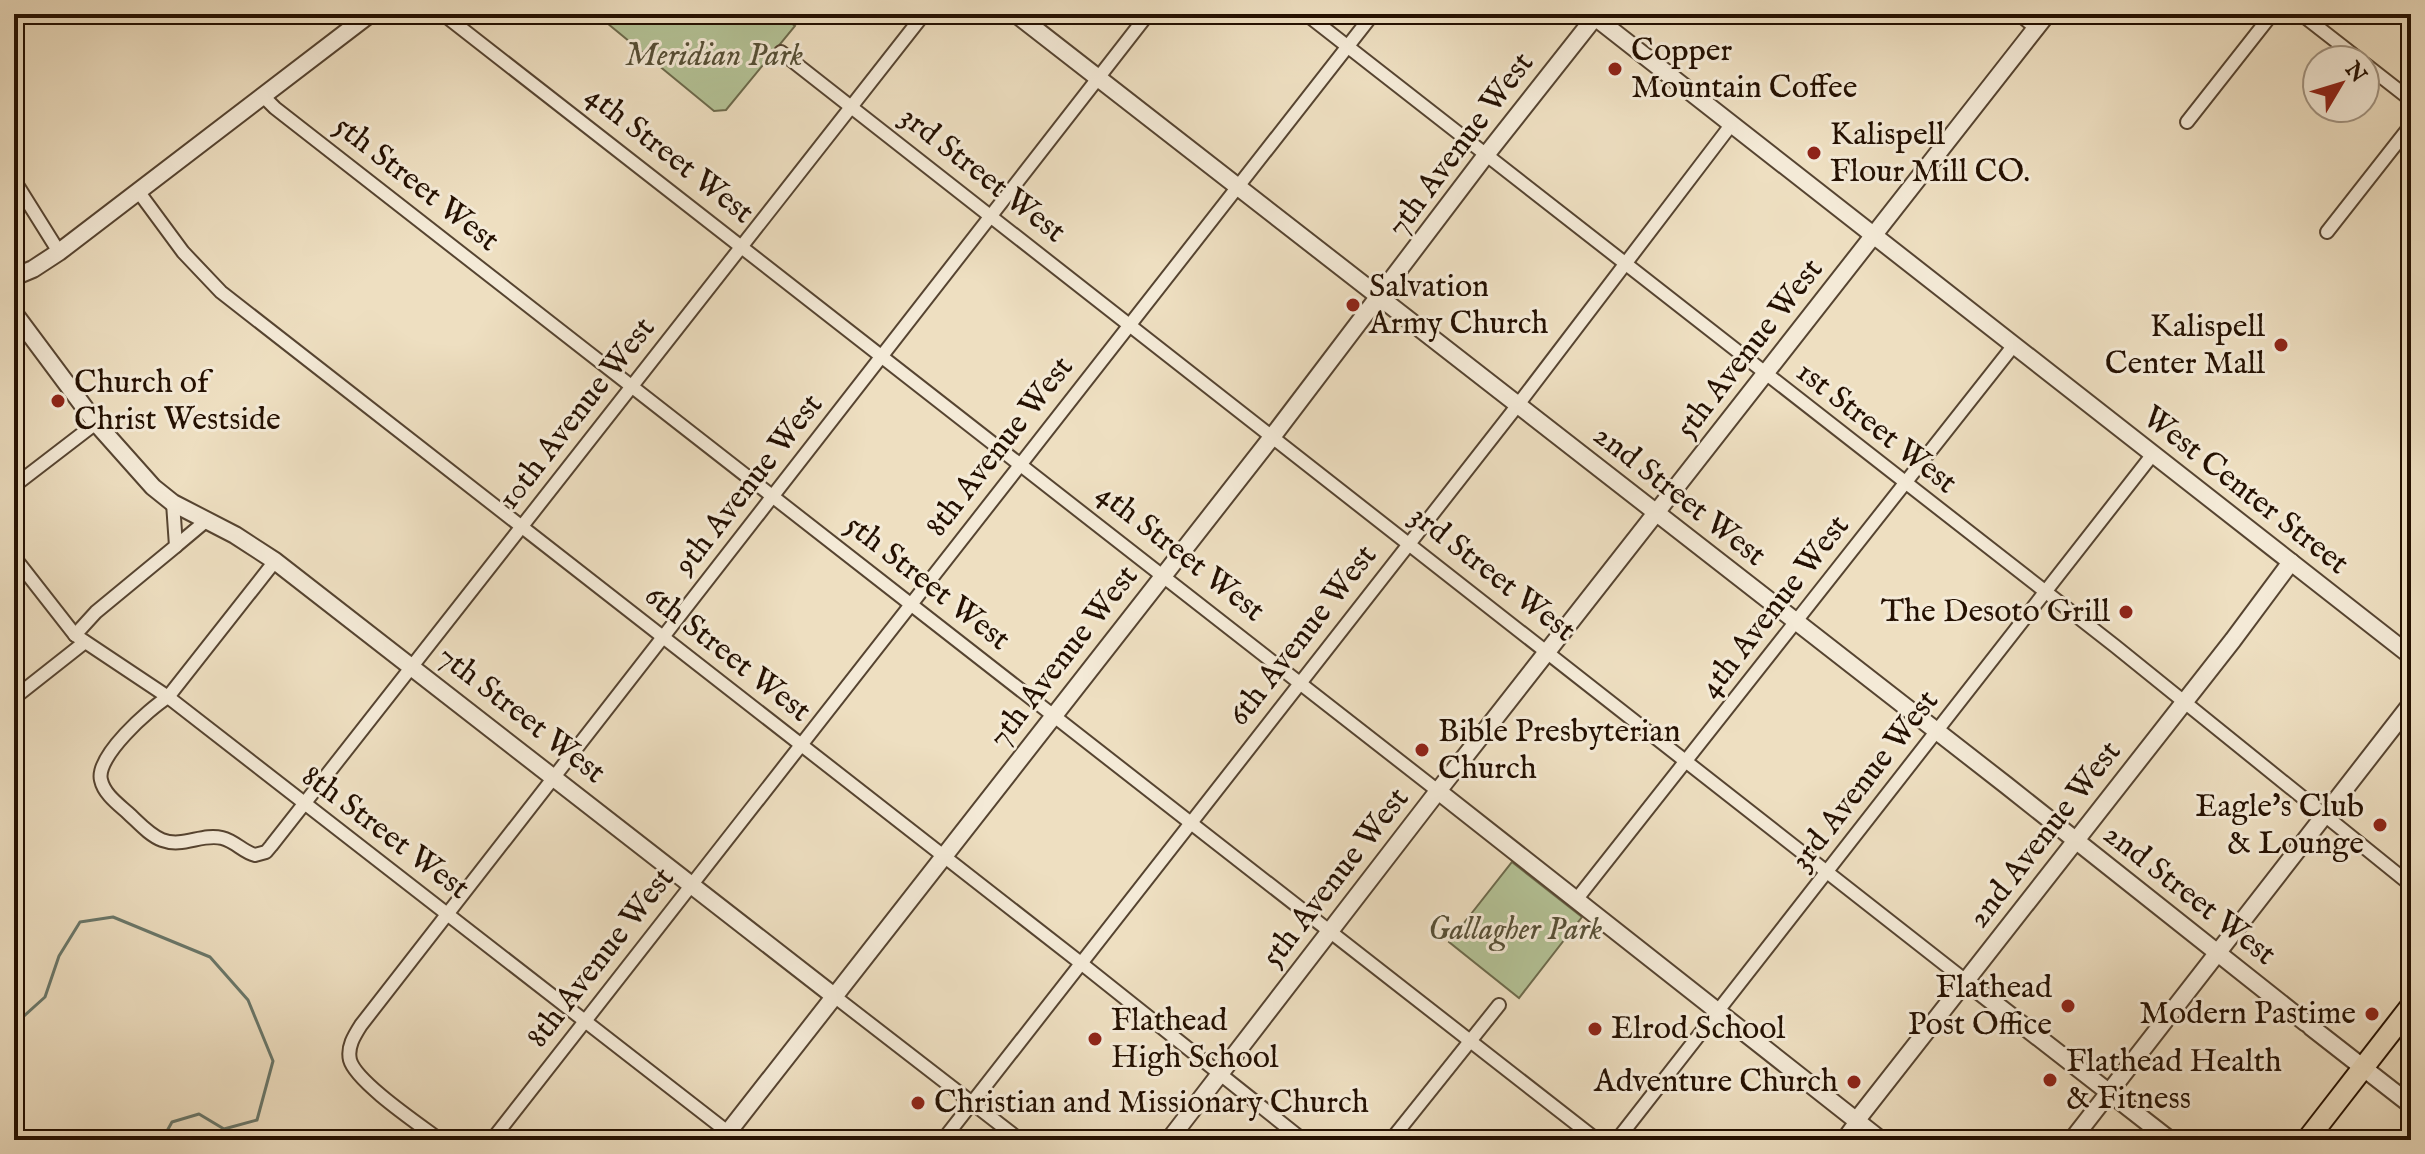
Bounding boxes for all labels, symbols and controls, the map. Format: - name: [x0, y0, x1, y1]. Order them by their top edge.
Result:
- place label: Copper Mountain Coffee: [1631, 31, 1857, 109]
- park label: Meridian Park: [625, 36, 803, 77]
- north arrow: [2301, 44, 2381, 124]
- street label: 7th Avenue West: [1378, 45, 1544, 245]
- text: N: [2338, 56, 2372, 89]
- marker: Copper Mountain Coffee: [1606, 60, 1624, 78]
- street label: 4th Street West: [576, 76, 762, 234]
- street label: 3rd Street West: [891, 97, 1073, 253]
- street label: 5th Street West: [325, 107, 507, 261]
- place label: Kalispell Flour Mill CO.: [1830, 115, 2030, 193]
- marker: Kalispell Flour Mill CO.: [1805, 144, 1823, 162]
- street label: 5th Avenue West: [1667, 251, 1833, 447]
- place label: Salvation Army Church: [1368, 267, 1548, 345]
- marker: Salvation Army Church: [1344, 296, 1362, 314]
- place label: Kalispell Center Mall: [2105, 307, 2265, 385]
- street label: 10th Avenue West: [489, 310, 665, 518]
- marker: Kalispell Center Mall: [2272, 336, 2290, 354]
- street label: 8th Avenue West: [917, 348, 1083, 546]
- street label: 1st Street West: [1787, 352, 1965, 504]
- place label: Church of Christ Westside: [74, 363, 281, 441]
- street label: 9th Avenue West: [665, 386, 833, 585]
- marker: Church of Christ Westside: [49, 392, 67, 410]
- street label: West Center Street: [2133, 398, 2357, 585]
- street label: 2nd Street West: [1584, 416, 1774, 576]
- street label: 4th Street West: [1087, 474, 1273, 632]
- street label: 3rd Street West: [1401, 496, 1583, 652]
- street label: 5th Street West: [836, 506, 1018, 660]
- street label: 4th Avenue West: [1691, 507, 1859, 707]
- street label: 6th Avenue West: [1219, 537, 1387, 735]
- street label: 7th Avenue West: [980, 557, 1148, 757]
- street label: 6th Street West: [635, 576, 819, 732]
- place label: The Desoto Grill: [1881, 592, 2110, 633]
- marker: The Desoto Grill: [2117, 603, 2135, 621]
- street label: 7th Street West: [429, 637, 613, 793]
- street label: 3rd Avenue West: [1782, 682, 1948, 880]
- place label: Bible Presbyterian Church: [1438, 712, 1680, 790]
- street label: 2nd Avenue West: [1959, 733, 2131, 937]
- marker: Bible Presbyterian Church: [1413, 741, 1431, 759]
- street label: 8th Street West: [293, 756, 477, 910]
- street label: 5th Avenue West: [1253, 780, 1419, 976]
- place label: Eagle's Club & Lounge: [2195, 787, 2364, 865]
- street label: 2nd Street West: [2094, 815, 2284, 975]
- marker: Eagle's Club & Lounge: [2371, 816, 2389, 834]
- street label: 8th Avenue West: [518, 859, 684, 1057]
- park label: Gallagher Park: [1428, 910, 1602, 951]
- place label: Flathead Post Office: [1908, 968, 2053, 1046]
- place label: Modern Pastime: [2139, 994, 2356, 1035]
- marker: Flathead Post Office: [2059, 997, 2077, 1015]
- place label: Flathead High School: [1111, 1001, 1279, 1079]
- marker: Modern Pastime: [2363, 1005, 2381, 1023]
- place label: Elrod School: [1611, 1009, 1785, 1050]
- marker: Elrod School: [1586, 1020, 1604, 1038]
- marker: Flathead High School: [1086, 1030, 1104, 1048]
- place label: Flathead Health & Fitness: [2066, 1042, 2282, 1120]
- place label: Adventure Church: [1593, 1062, 1838, 1103]
- marker: Flathead Health & Fitness: [2041, 1071, 2059, 1089]
- marker: Adventure Church: [1845, 1073, 1863, 1091]
- place label: Christian and Missionary Church: [934, 1083, 1369, 1124]
- marker: Christian and Missionary Church: [909, 1094, 927, 1112]

